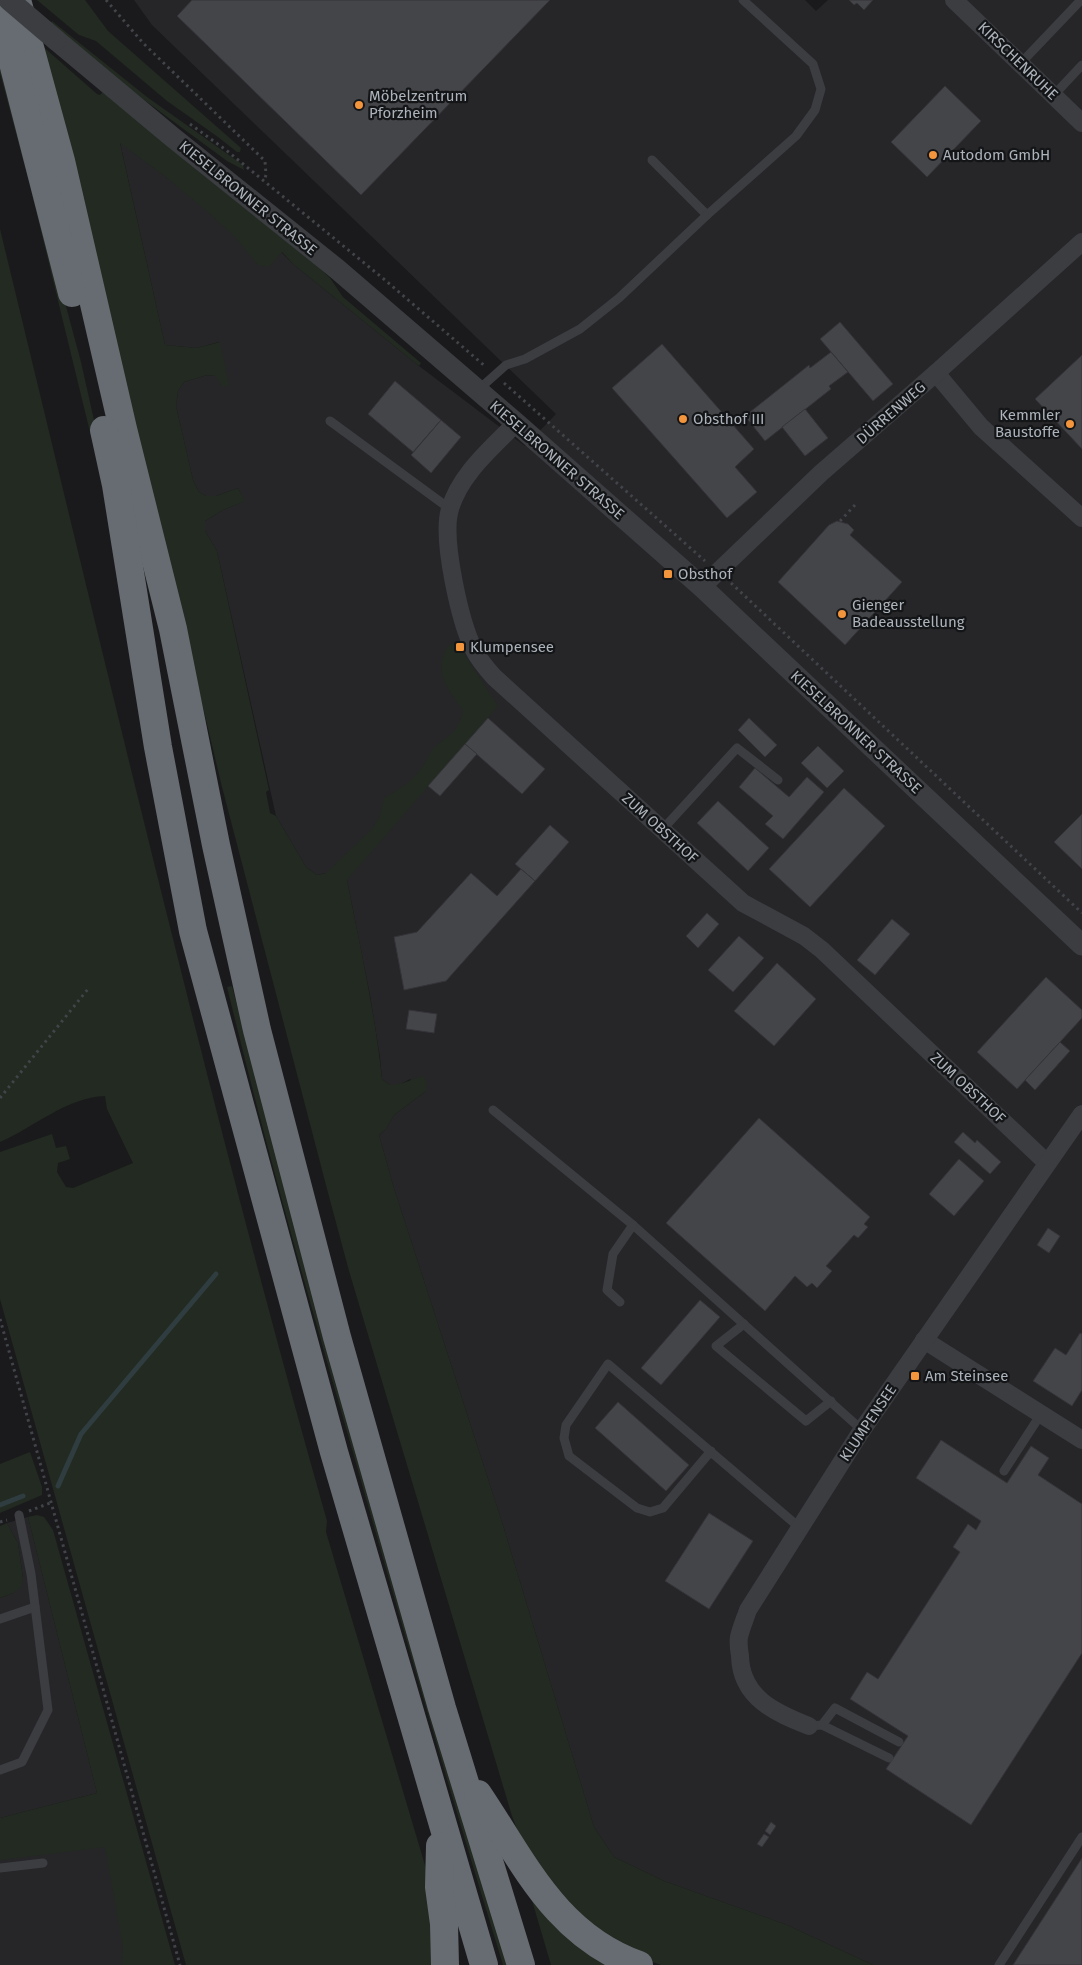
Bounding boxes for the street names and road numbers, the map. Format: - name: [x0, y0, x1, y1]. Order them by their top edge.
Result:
- street label: KIRSCHENRUHE: [974, 18, 1062, 104]
- street label: KIESELBRONNER STRASSE: [175, 137, 321, 259]
- street label: DÜRRENWEG: [853, 378, 929, 448]
- street label: KIESELBRONNER STRASSE: [486, 397, 628, 523]
- street label: KIESELBRONNER STRASSE: [787, 667, 925, 797]
- street label: ZUM OBSTHOF: [618, 789, 702, 867]
- street label: ZUM OBSTHOF: [927, 1049, 1009, 1127]
- street label: KLUMPENSEE: [836, 1381, 900, 1465]

